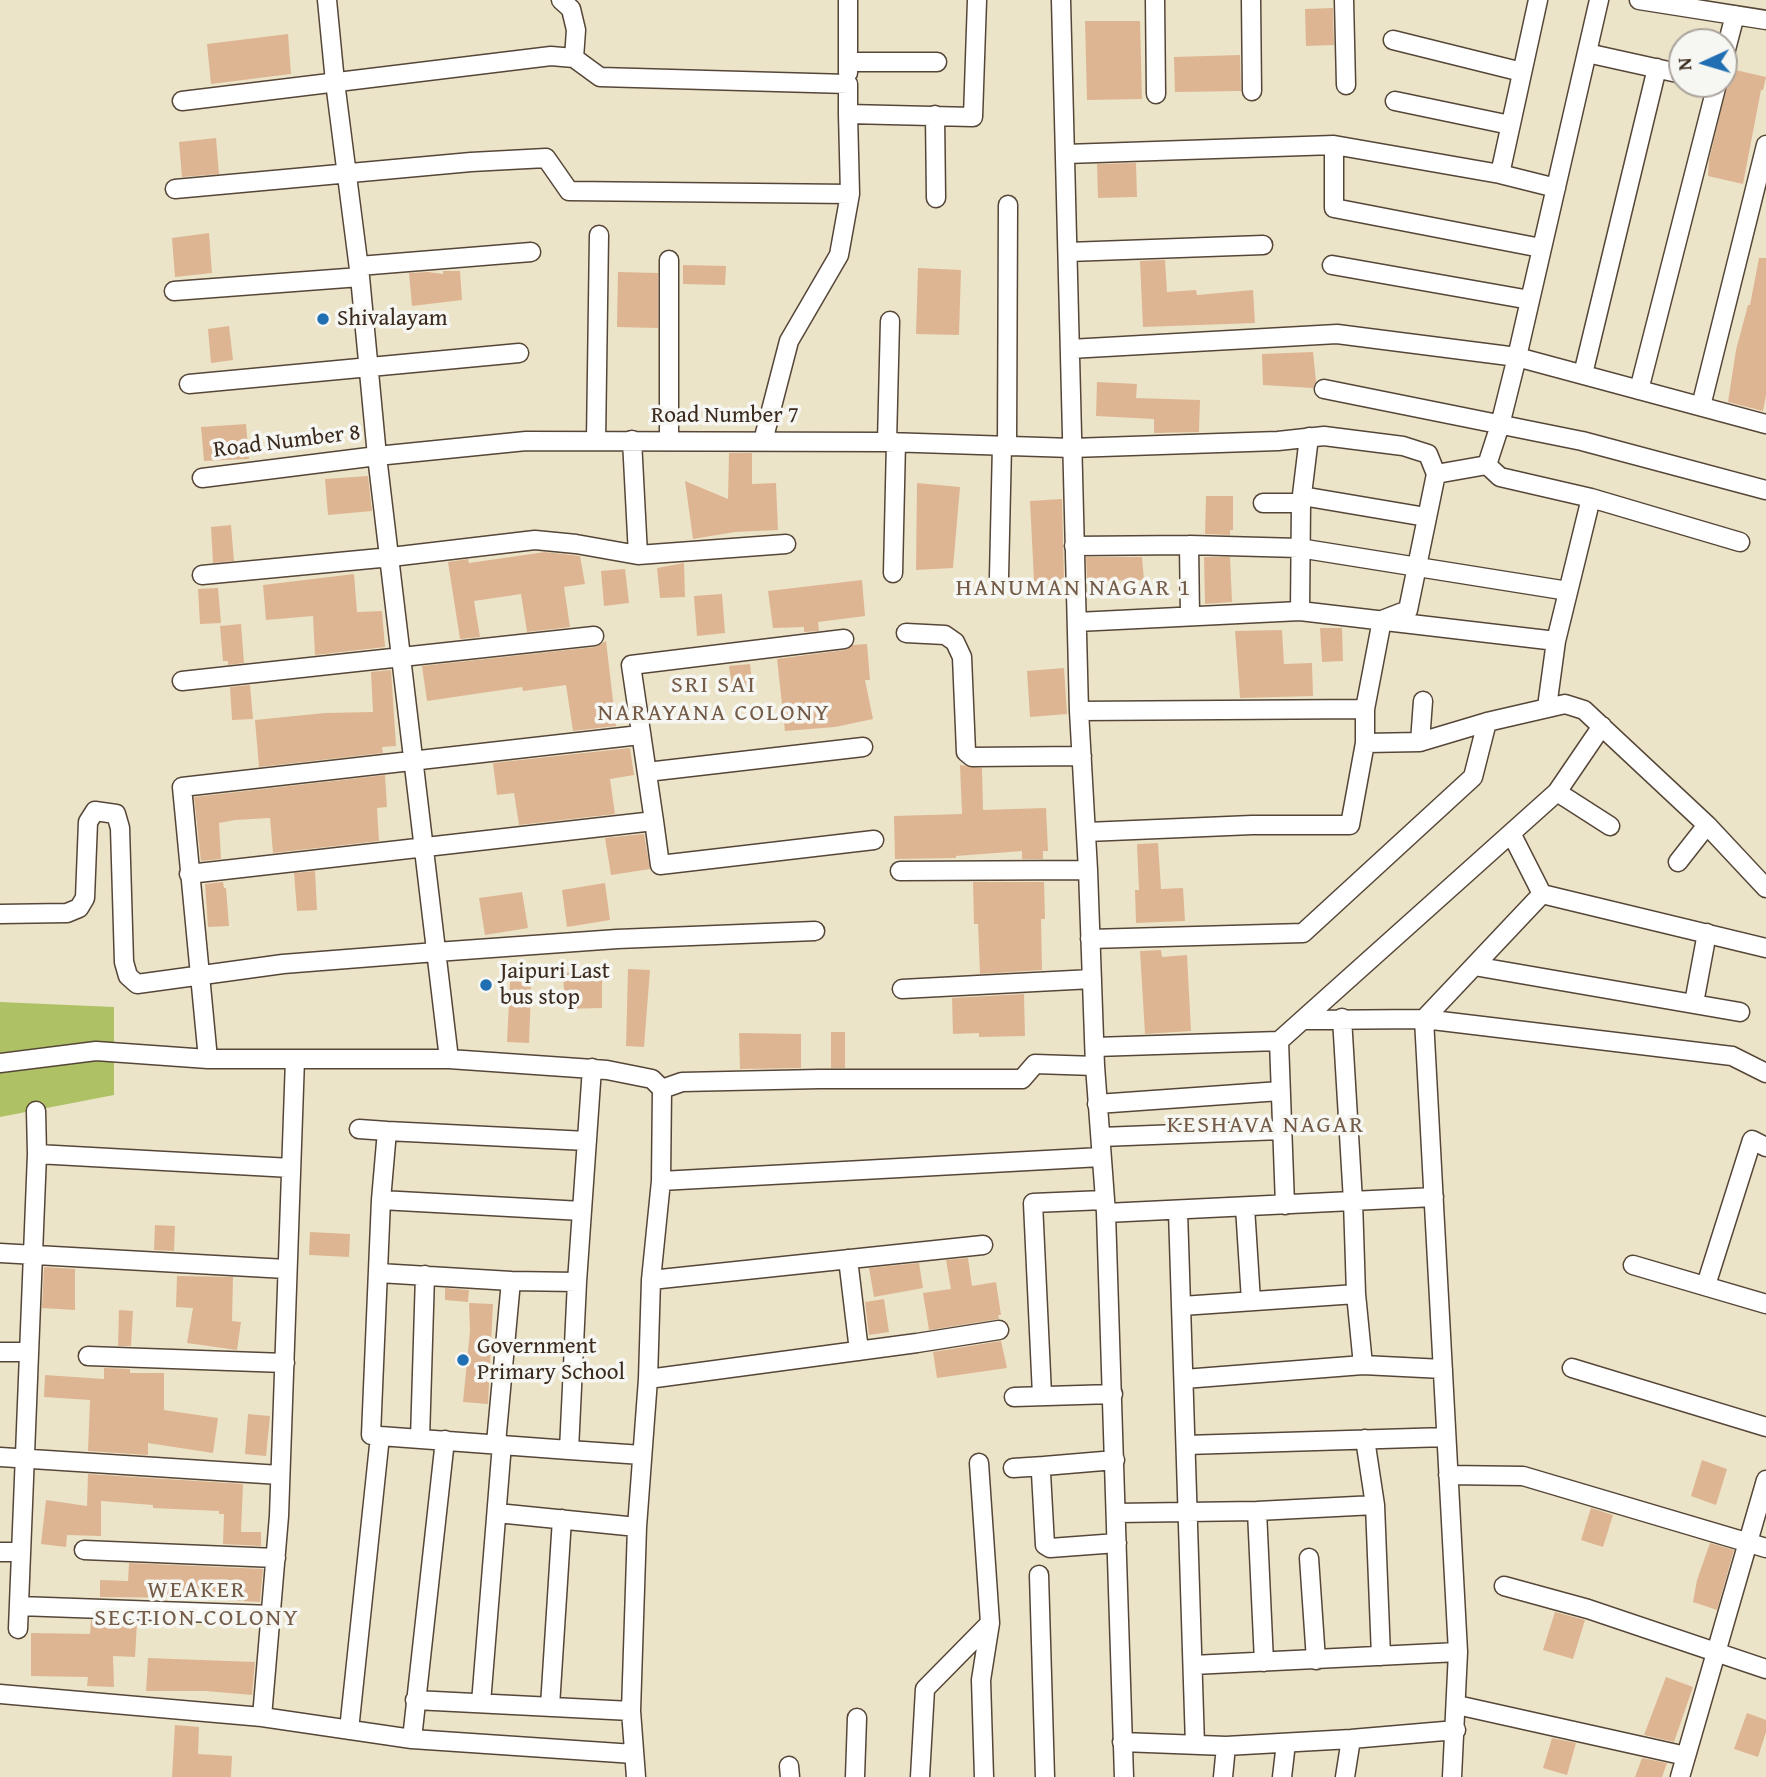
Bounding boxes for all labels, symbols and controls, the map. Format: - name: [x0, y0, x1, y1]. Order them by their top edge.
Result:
- north arrow: [1668, 28, 1738, 98]
- text: N: [1670, 57, 1698, 72]
- place label: Shivalayam: [337, 305, 448, 333]
- marker: Shivalayam: [315, 311, 331, 327]
- street label: Road Number 7: [651, 402, 799, 430]
- street label: Road Number 8: [212, 419, 362, 465]
- district label: HANUMAN NAGAR 1: [958, 575, 1190, 603]
- district label: SRI SAI NARAYANA COLONY: [599, 672, 829, 728]
- place label: Jaipuri Last bus stop: [500, 958, 610, 1012]
- marker: Jaipuri Last bus stop: [478, 977, 494, 993]
- district label: KESHAVA NAGAR: [1168, 1112, 1364, 1140]
- place label: Government Primary School: [477, 1333, 625, 1387]
- marker: Government Primary School: [455, 1352, 471, 1368]
- district label: WEAKER SECTION COLONY: [96, 1577, 298, 1633]

